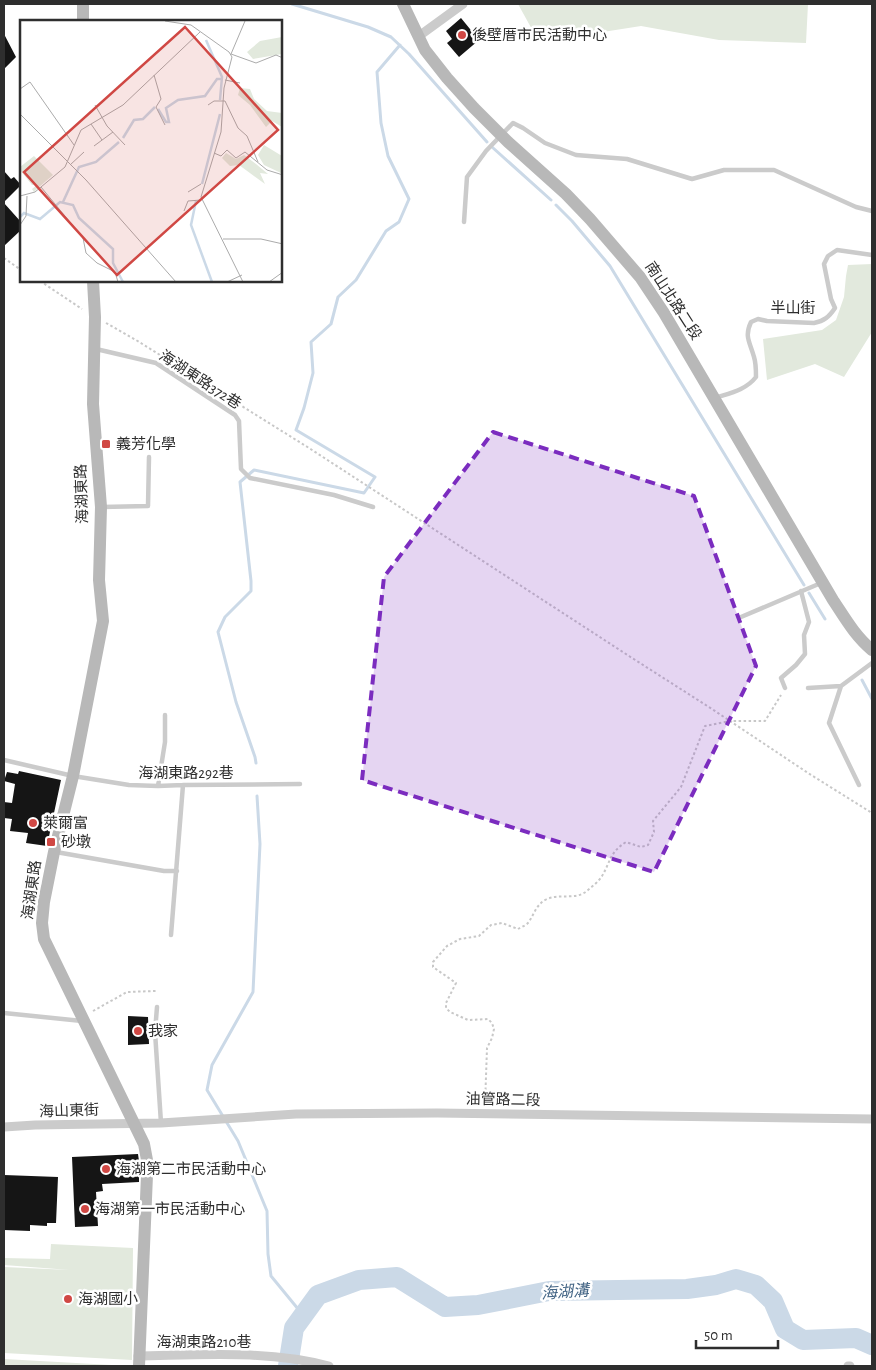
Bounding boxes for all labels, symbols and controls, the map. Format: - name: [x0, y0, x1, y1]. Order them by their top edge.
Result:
- inset map: [20, 20, 282, 282]
- place label: 後壁厝市民活動中心: [472, 27, 607, 43]
- marker: 後壁厝市民活動中心: [456, 29, 468, 41]
- street label: 南山北路二段: [642, 258, 705, 343]
- street label: 半山街: [770, 300, 816, 316]
- street label: 海湖東路372巷: [156, 347, 244, 412]
- place label: 義芳化學: [116, 435, 176, 452]
- marker: 義芳化學: [100, 438, 112, 450]
- street label: 海湖東路: [72, 464, 91, 524]
- street label: 海湖東路292巷: [138, 765, 234, 781]
- place label: 萊爾富: [43, 815, 88, 831]
- marker: 萊爾富: [27, 817, 39, 829]
- place label: 砂墩: [61, 833, 91, 850]
- marker: 砂墩: [45, 836, 57, 848]
- street label: 海湖東路: [19, 859, 44, 921]
- place label: 我家: [148, 1023, 178, 1039]
- marker: 我家: [132, 1025, 144, 1037]
- street label: 油管路二段: [465, 1091, 541, 1108]
- street label: 海山東街: [39, 1101, 99, 1120]
- place label: 海湖第二市民活動中心: [116, 1161, 266, 1177]
- marker: 海湖第二市民活動中心: [100, 1163, 112, 1175]
- place label: 海湖第一市民活動中心: [95, 1201, 245, 1217]
- marker: 海湖第一市民活動中心: [79, 1203, 91, 1215]
- water label: 海湖溝: [540, 1281, 591, 1302]
- place label: 海湖國小: [78, 1291, 138, 1307]
- marker: 海湖國小: [62, 1293, 74, 1305]
- scale bar: [696, 1318, 778, 1350]
- text: 50 m: [704, 1328, 733, 1343]
- street label: 海湖東路210巷: [157, 1334, 251, 1350]

